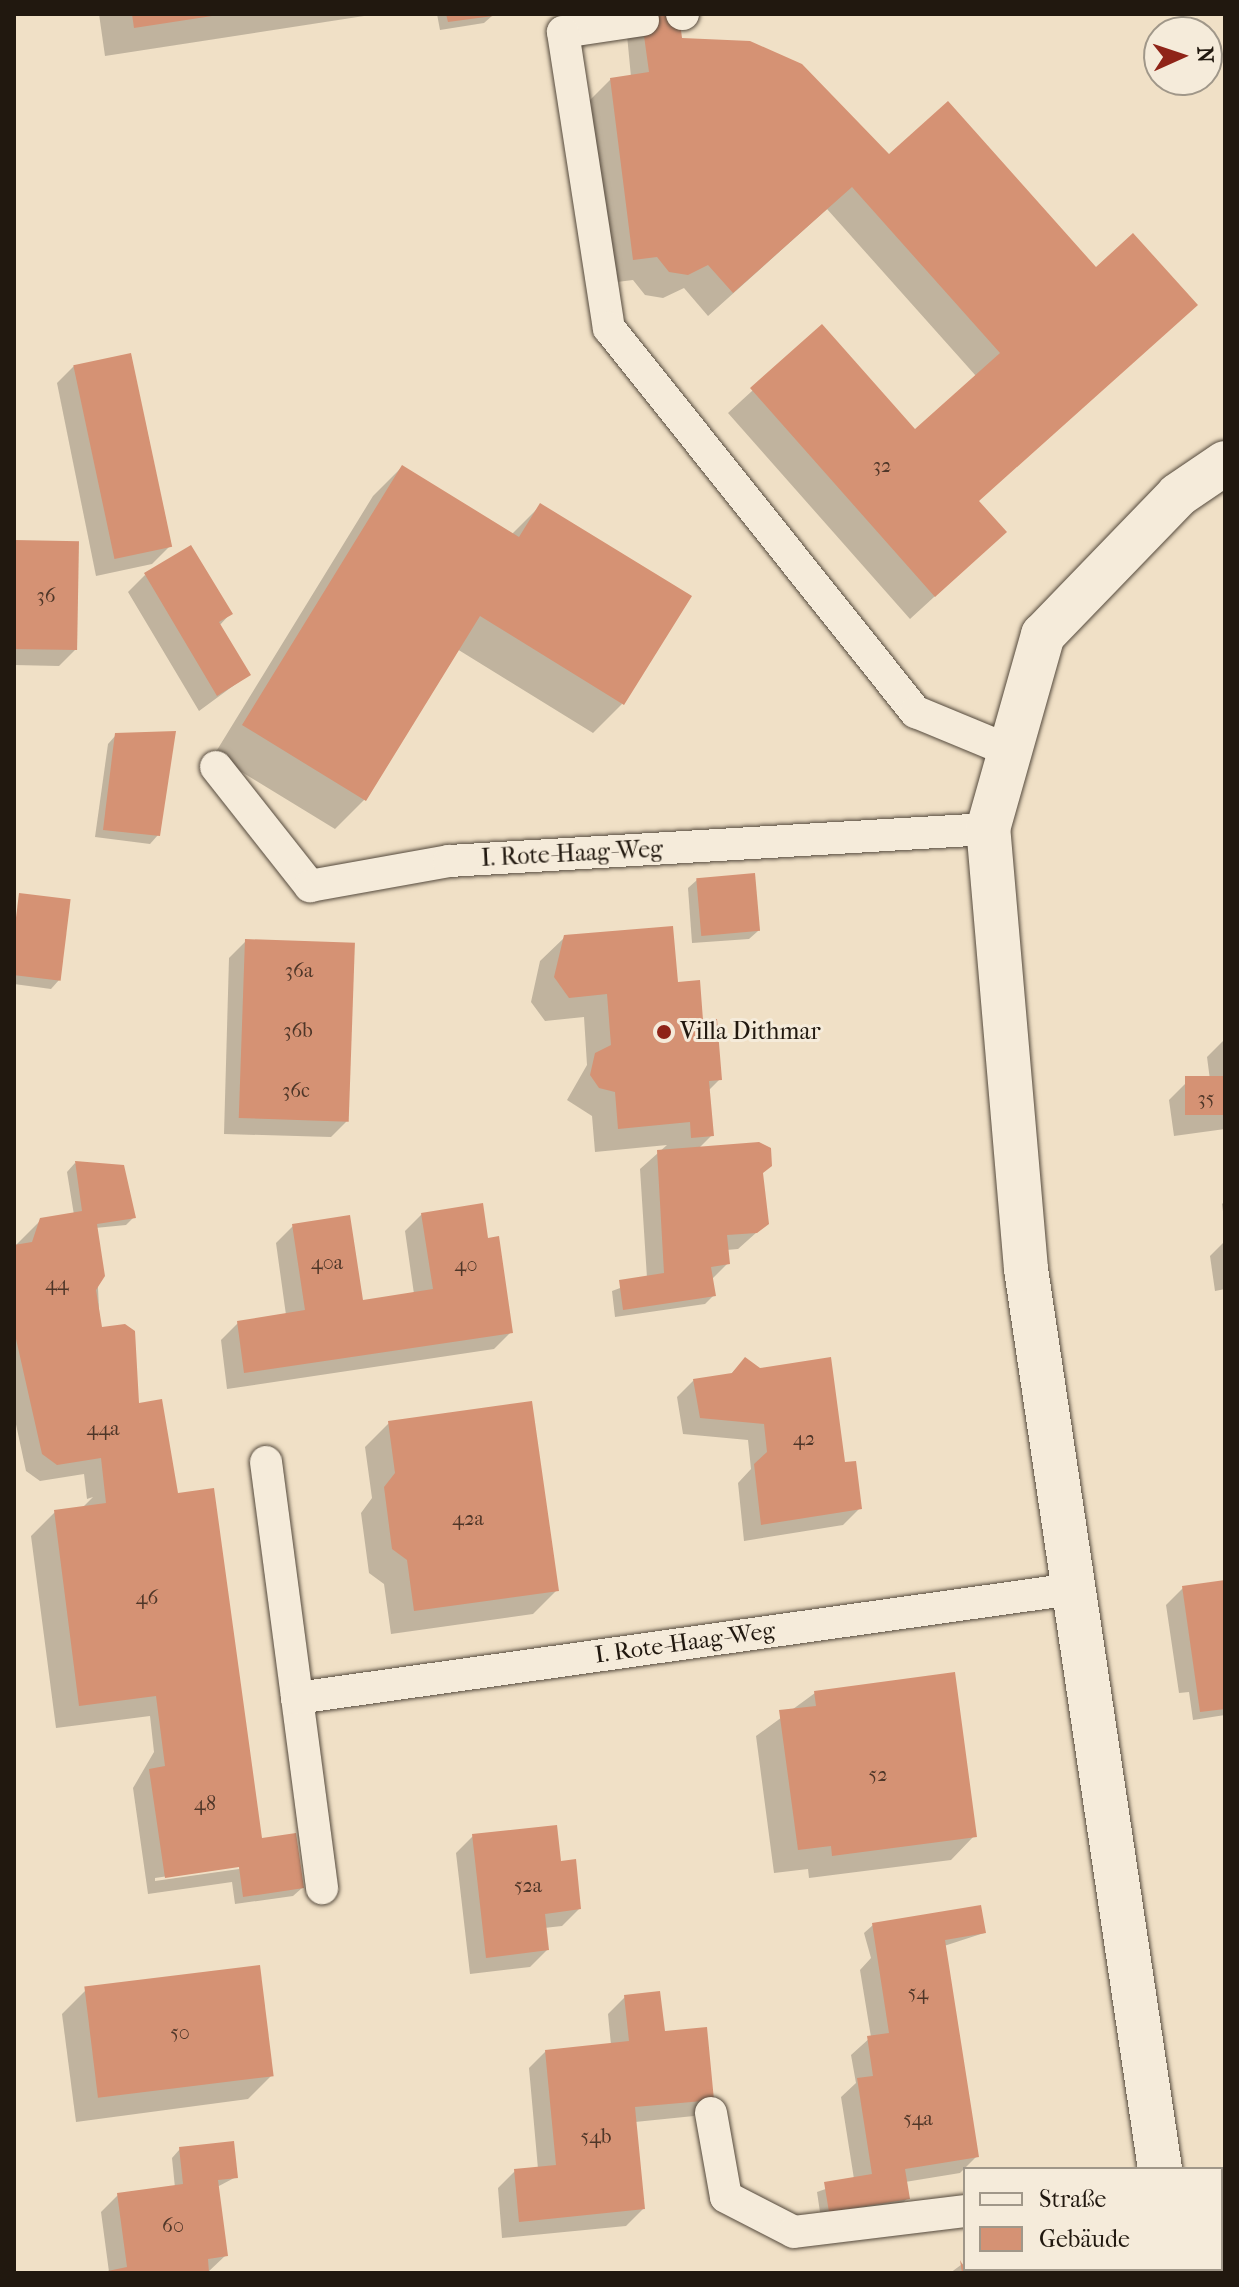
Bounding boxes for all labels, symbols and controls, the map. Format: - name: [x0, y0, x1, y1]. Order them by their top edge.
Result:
- north arrow: [1143, 16, 1223, 96]
- text: N: [1192, 46, 1218, 64]
- house number: 32: [873, 453, 891, 477]
- house number: 36: [36, 583, 56, 607]
- street label: I. Rote-Haag-Weg: [480, 835, 664, 873]
- house number: 36a: [285, 958, 313, 982]
- house number: 36b: [283, 1018, 313, 1042]
- place label: Villa Dithmar: [680, 1018, 821, 1046]
- marker: Villa Dithmar: [655, 1023, 673, 1041]
- house number: 36c: [282, 1078, 310, 1102]
- house number: 35: [1198, 1086, 1214, 1110]
- house number: 40a: [311, 1250, 343, 1274]
- house number: 40: [455, 1252, 477, 1276]
- house number: 44: [45, 1271, 69, 1295]
- house number: 44a: [87, 1416, 119, 1440]
- house number: 42: [793, 1426, 815, 1450]
- house number: 42a: [452, 1506, 484, 1530]
- house number: 46: [136, 1585, 158, 1609]
- street label: I. Rote-Haag-Weg: [593, 1616, 777, 1670]
- house number: 52: [869, 1762, 887, 1786]
- house number: 48: [194, 1791, 216, 1815]
- house number: 52a: [514, 1873, 542, 1897]
- house number: 54: [908, 1980, 928, 2004]
- house number: 50: [170, 2020, 190, 2044]
- house number: 54a: [903, 2106, 933, 2130]
- house number: 54b: [581, 2124, 611, 2148]
- legend: [963, 2167, 1223, 2271]
- text: Straße: [1039, 2185, 1106, 2213]
- house number: 60: [162, 2213, 184, 2237]
- text: Gebäude: [1039, 2225, 1130, 2253]

